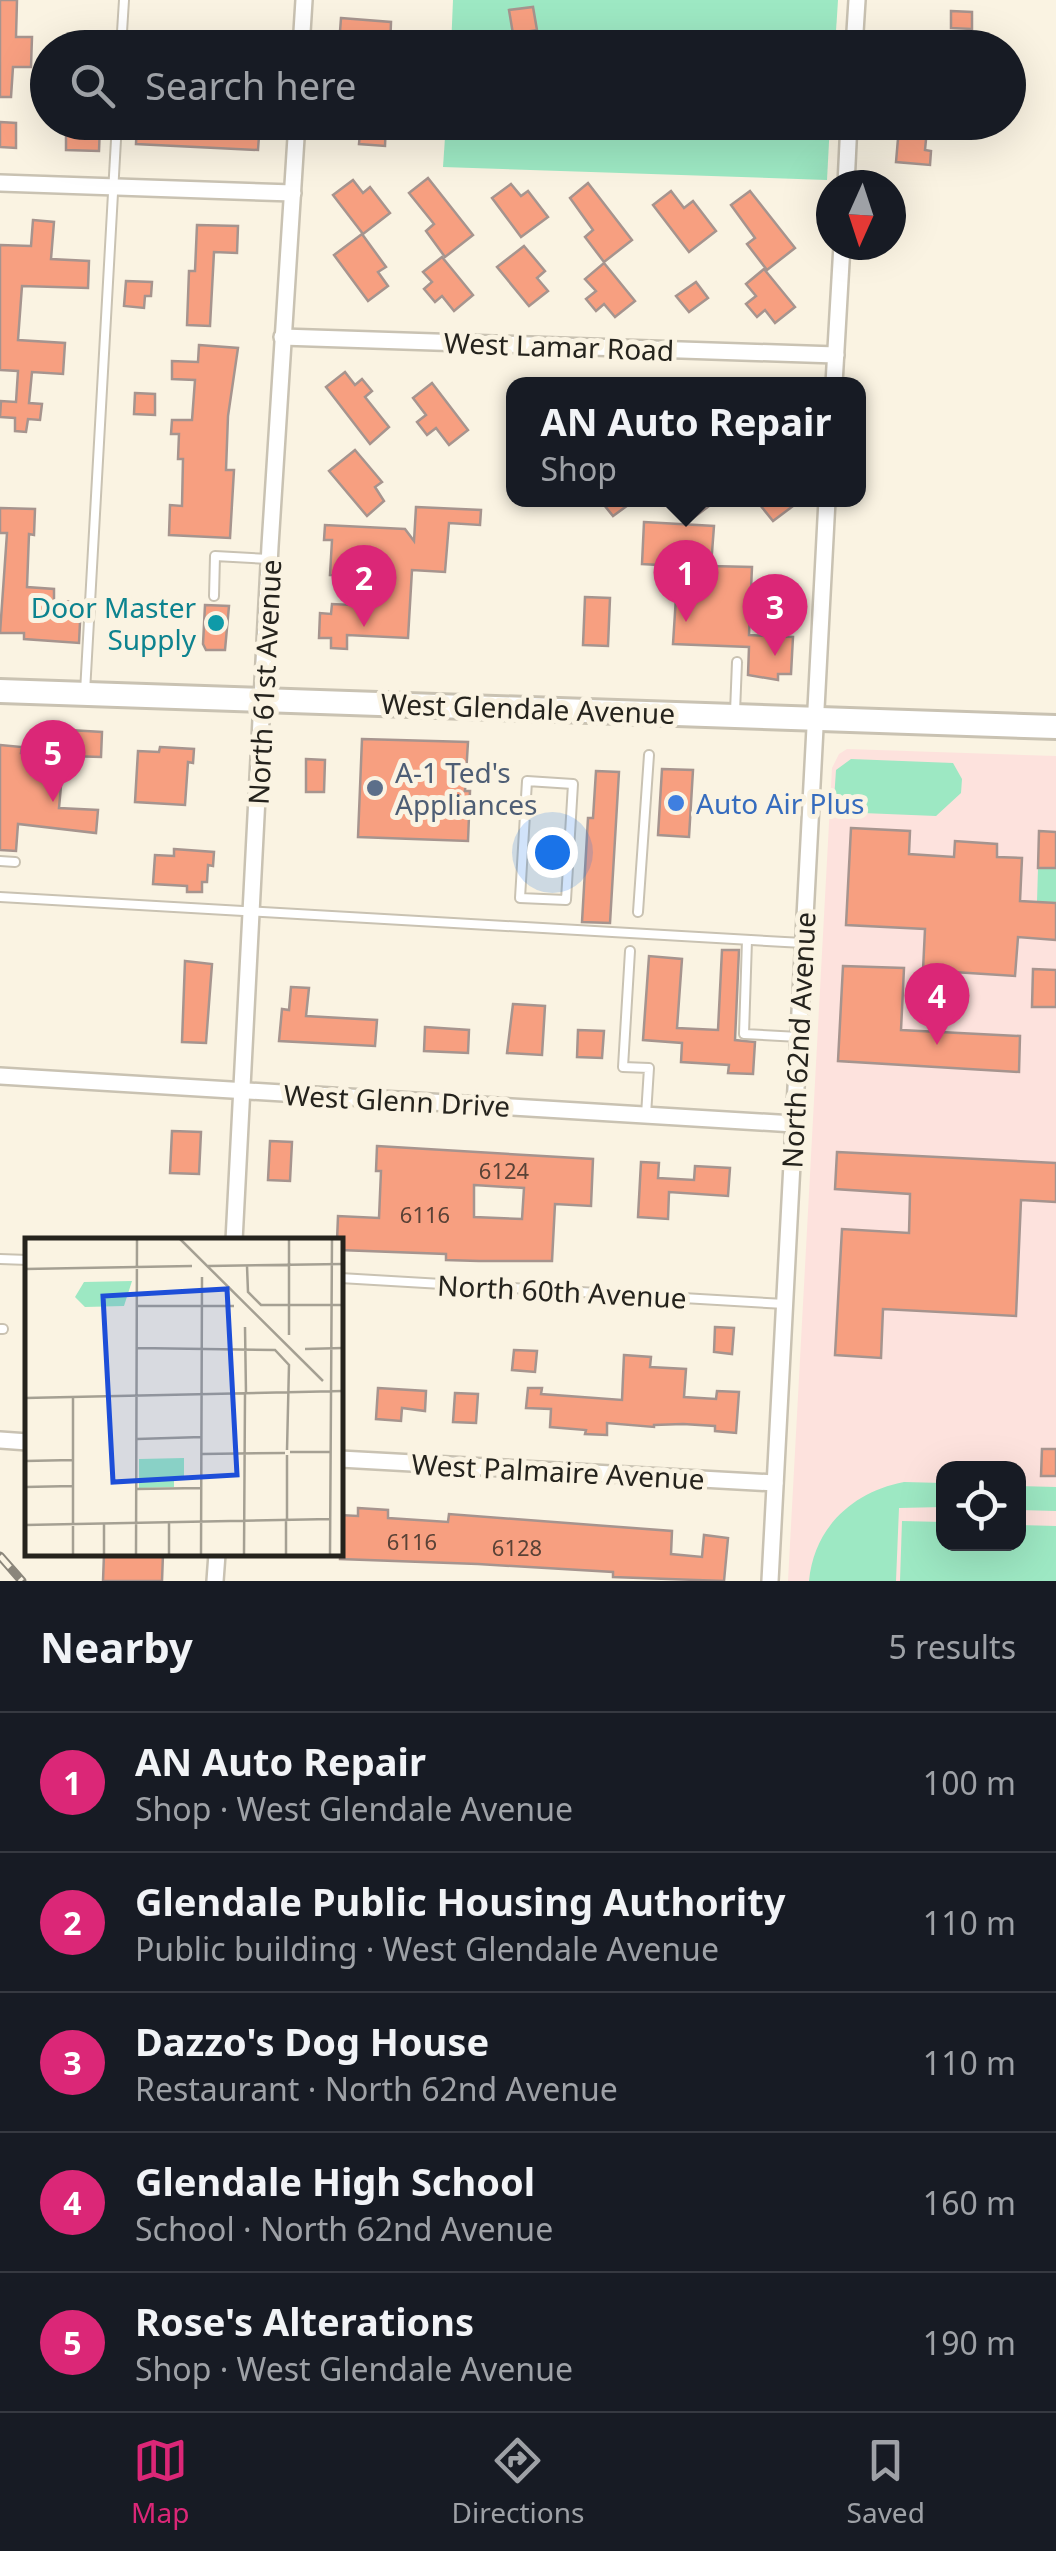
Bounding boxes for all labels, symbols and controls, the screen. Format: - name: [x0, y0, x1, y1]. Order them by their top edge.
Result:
- search box: [30, 30, 1026, 140]
- icon: search: [65, 58, 120, 113]
- text: Search here: [145, 59, 356, 111]
- north arrow: [816, 170, 906, 260]
- street label: West Lamar Road: [443, 323, 675, 369]
- popup: [506, 377, 866, 507]
- text: AN Auto Repair: [541, 395, 831, 447]
- text: Shop: [541, 447, 617, 490]
- pin: 1: [654, 540, 718, 622]
- pin: 2: [332, 544, 396, 627]
- street label: North 61st Avenue: [239, 558, 289, 806]
- pin: 3: [742, 574, 808, 656]
- place label: Door Master Supply: [31, 588, 197, 658]
- marker: Door Master Supply: [205, 612, 227, 634]
- street label: West Glendale Avenue: [380, 684, 676, 732]
- pin: 5: [20, 720, 86, 802]
- place label: A-1 Ted's Appliances: [395, 753, 537, 823]
- marker: A-1 Ted's Appliances: [364, 777, 386, 799]
- place label: Auto Air Plus: [696, 784, 864, 822]
- marker: Auto Air Plus: [665, 792, 687, 814]
- your location: [527, 827, 578, 878]
- street label: North 62nd Avenue: [772, 911, 824, 1169]
- pin: 4: [904, 962, 970, 1045]
- street label: West Glenn Drive: [283, 1075, 511, 1125]
- house number: 6124: [479, 1155, 530, 1185]
- house number: 6116: [400, 1199, 450, 1229]
- inset map: [25, 1238, 342, 1556]
- street label: North 60th Avenue: [436, 1265, 688, 1317]
- street label: West Palmaire Avenue: [410, 1444, 706, 1498]
- map controls: [936, 1461, 1026, 1551]
- button: locate: [936, 1461, 1026, 1551]
- house number: 6116: [387, 1526, 437, 1556]
- house number: 6128: [492, 1532, 542, 1562]
- text: Nearby: [40, 1618, 193, 1675]
- text: 5 results: [889, 1625, 1016, 1668]
- text: AN Auto Repair: [135, 1735, 426, 1787]
- text: 1: [63, 1761, 82, 1804]
- text: 100 m: [923, 1761, 1016, 1804]
- text: Shop · West Glendale Avenue: [135, 1787, 573, 1830]
- text: Glendale Public Housing Authority: [135, 1875, 785, 1927]
- text: 2: [63, 1901, 82, 1944]
- text: 110 m: [923, 1901, 1016, 1944]
- text: Public building · West Glendale Avenue: [135, 1927, 719, 1970]
- text: Dazzo's Dog House: [135, 2015, 489, 2067]
- text: 3: [63, 2041, 82, 2084]
- text: 110 m: [923, 2041, 1016, 2084]
- text: Restaurant · North 62nd Avenue: [135, 2067, 618, 2110]
- text: Glendale High School: [135, 2155, 535, 2207]
- text: 4: [63, 2181, 82, 2224]
- text: 160 m: [923, 2181, 1016, 2224]
- text: School · North 62nd Avenue: [135, 2207, 553, 2250]
- text: Rose's Alterations: [135, 2295, 474, 2347]
- text: 5: [63, 2321, 82, 2364]
- text: 190 m: [923, 2321, 1016, 2364]
- text: Shop · West Glendale Avenue: [135, 2347, 573, 2390]
- tab: Map: [131, 2433, 189, 2531]
- tab: Directions: [452, 2433, 584, 2531]
- tab: Saved: [847, 2433, 925, 2531]

